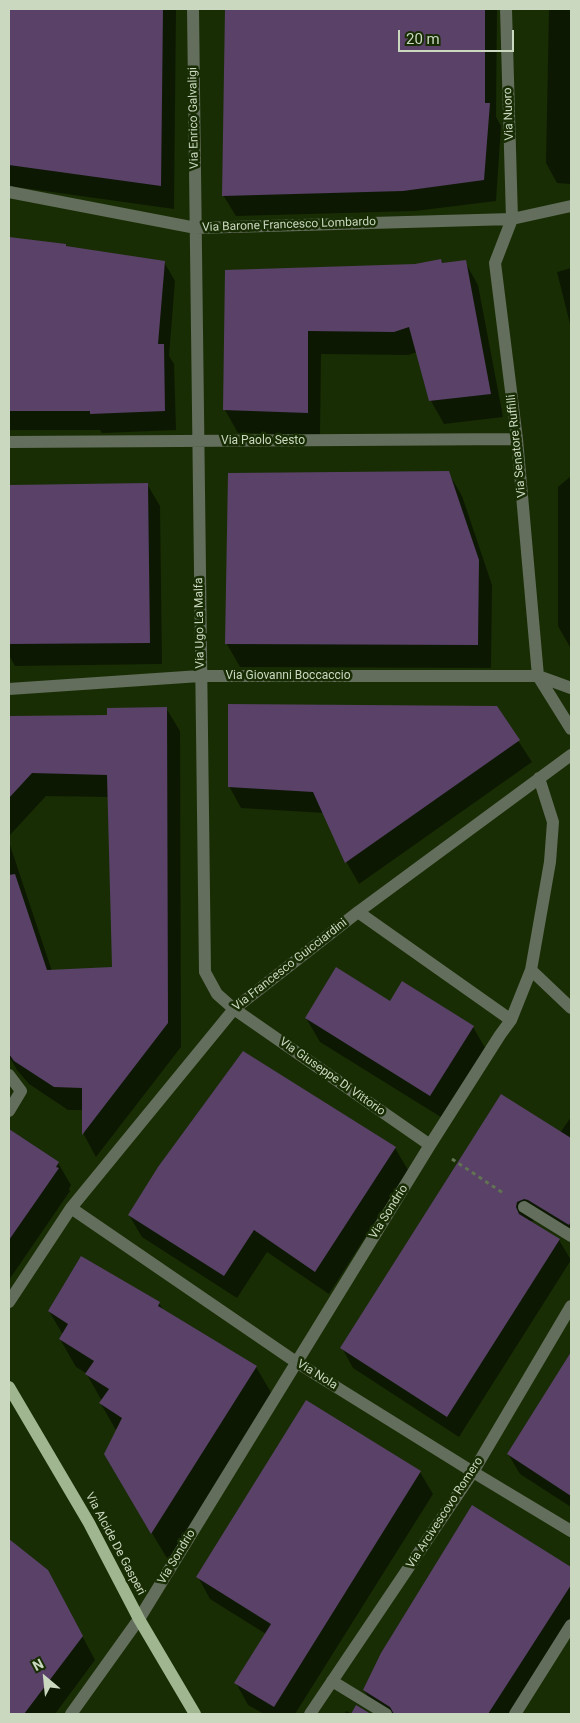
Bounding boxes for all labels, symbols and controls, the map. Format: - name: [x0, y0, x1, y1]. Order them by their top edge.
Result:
- scale bar: [400, 20, 516, 52]
- text: 20 m: [406, 30, 440, 48]
- street label: Via Enrico Galvaligi: [186, 67, 202, 169]
- street label: Via Nuoro: [501, 87, 517, 141]
- street label: Via Barone Francesco Lombardo: [202, 215, 376, 235]
- street label: Via Senatore Ruffilli: [504, 394, 530, 498]
- street label: Via Paolo Sesto: [221, 434, 305, 448]
- street label: Via Ugo La Malfa: [192, 577, 208, 669]
- street label: Via Giovanni Boccaccio: [225, 669, 351, 683]
- street label: Via Francesco Guicciardini: [230, 916, 350, 1014]
- street label: Via Giuseppe Di Vittorio: [276, 1035, 388, 1119]
- street label: Via Sondrio: [367, 1182, 411, 1242]
- street label: Via Nola: [294, 1357, 340, 1393]
- street label: Via Arcivescovo Romero: [404, 1455, 486, 1571]
- street label: Via Alcide De Gasperi: [82, 1490, 148, 1598]
- street label: Via Sondrio: [155, 1527, 199, 1587]
- north arrow: [20, 1653, 70, 1703]
- text: N: [30, 1655, 46, 1674]

